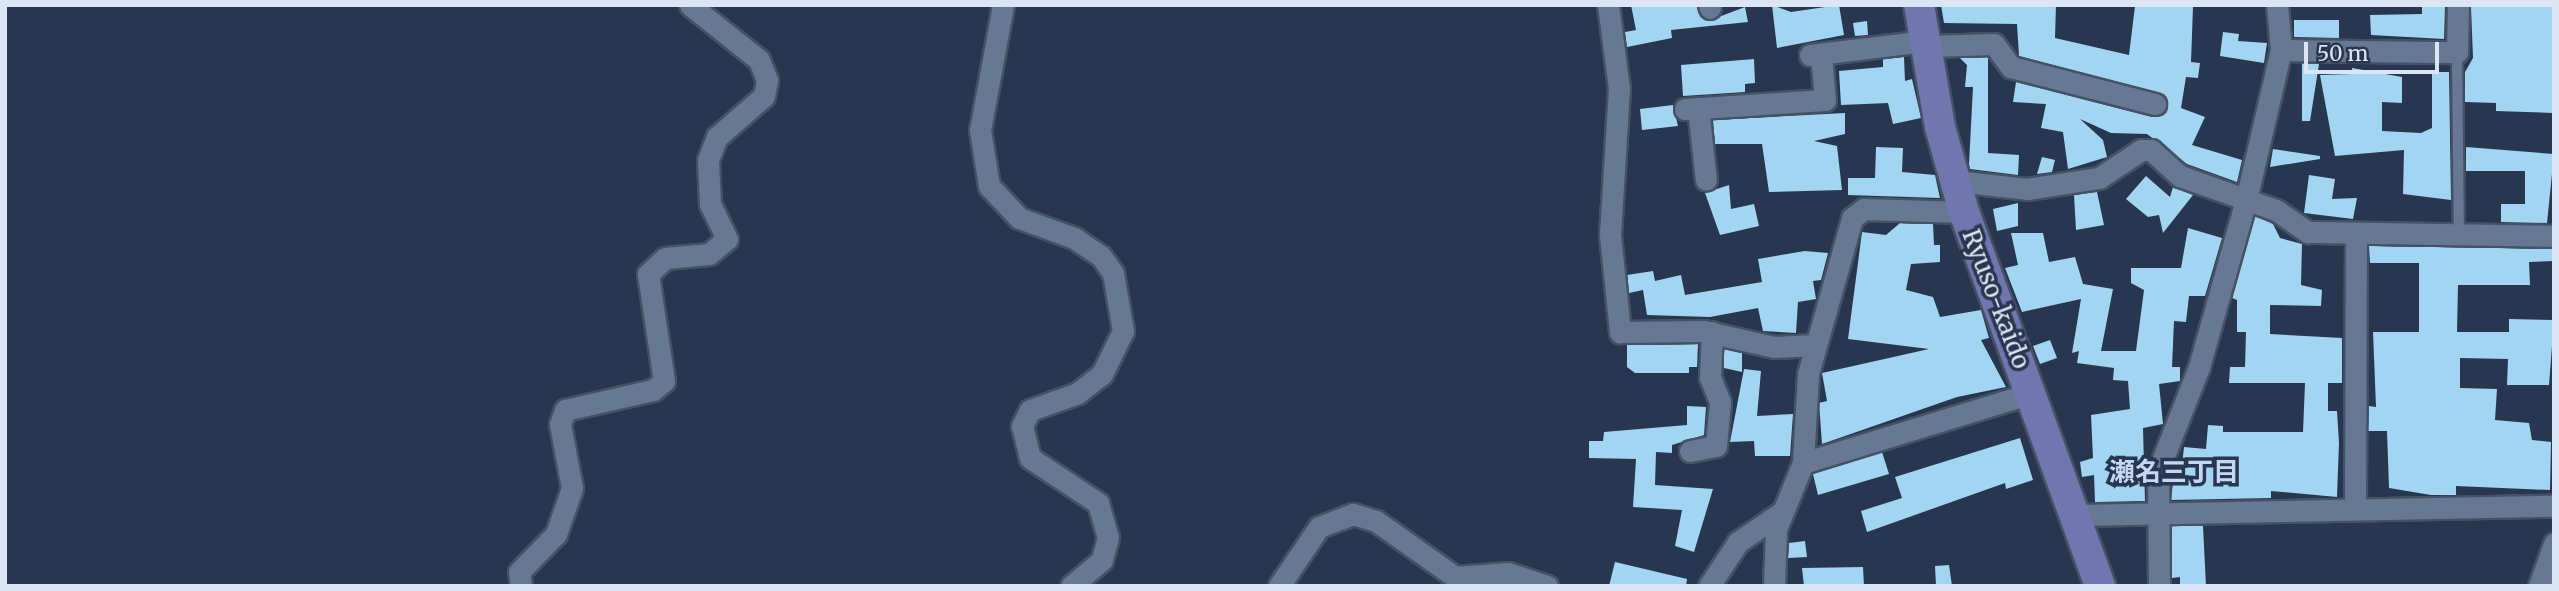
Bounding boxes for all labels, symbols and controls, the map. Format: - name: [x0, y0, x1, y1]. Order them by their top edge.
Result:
- scale bar: [2307, 28, 2442, 72]
- text: 50 m: [2317, 40, 2368, 67]
- street label: Ryuso-kaido: [1956, 225, 2036, 373]
- district label: 瀬名三丁目: [2109, 456, 2239, 488]

